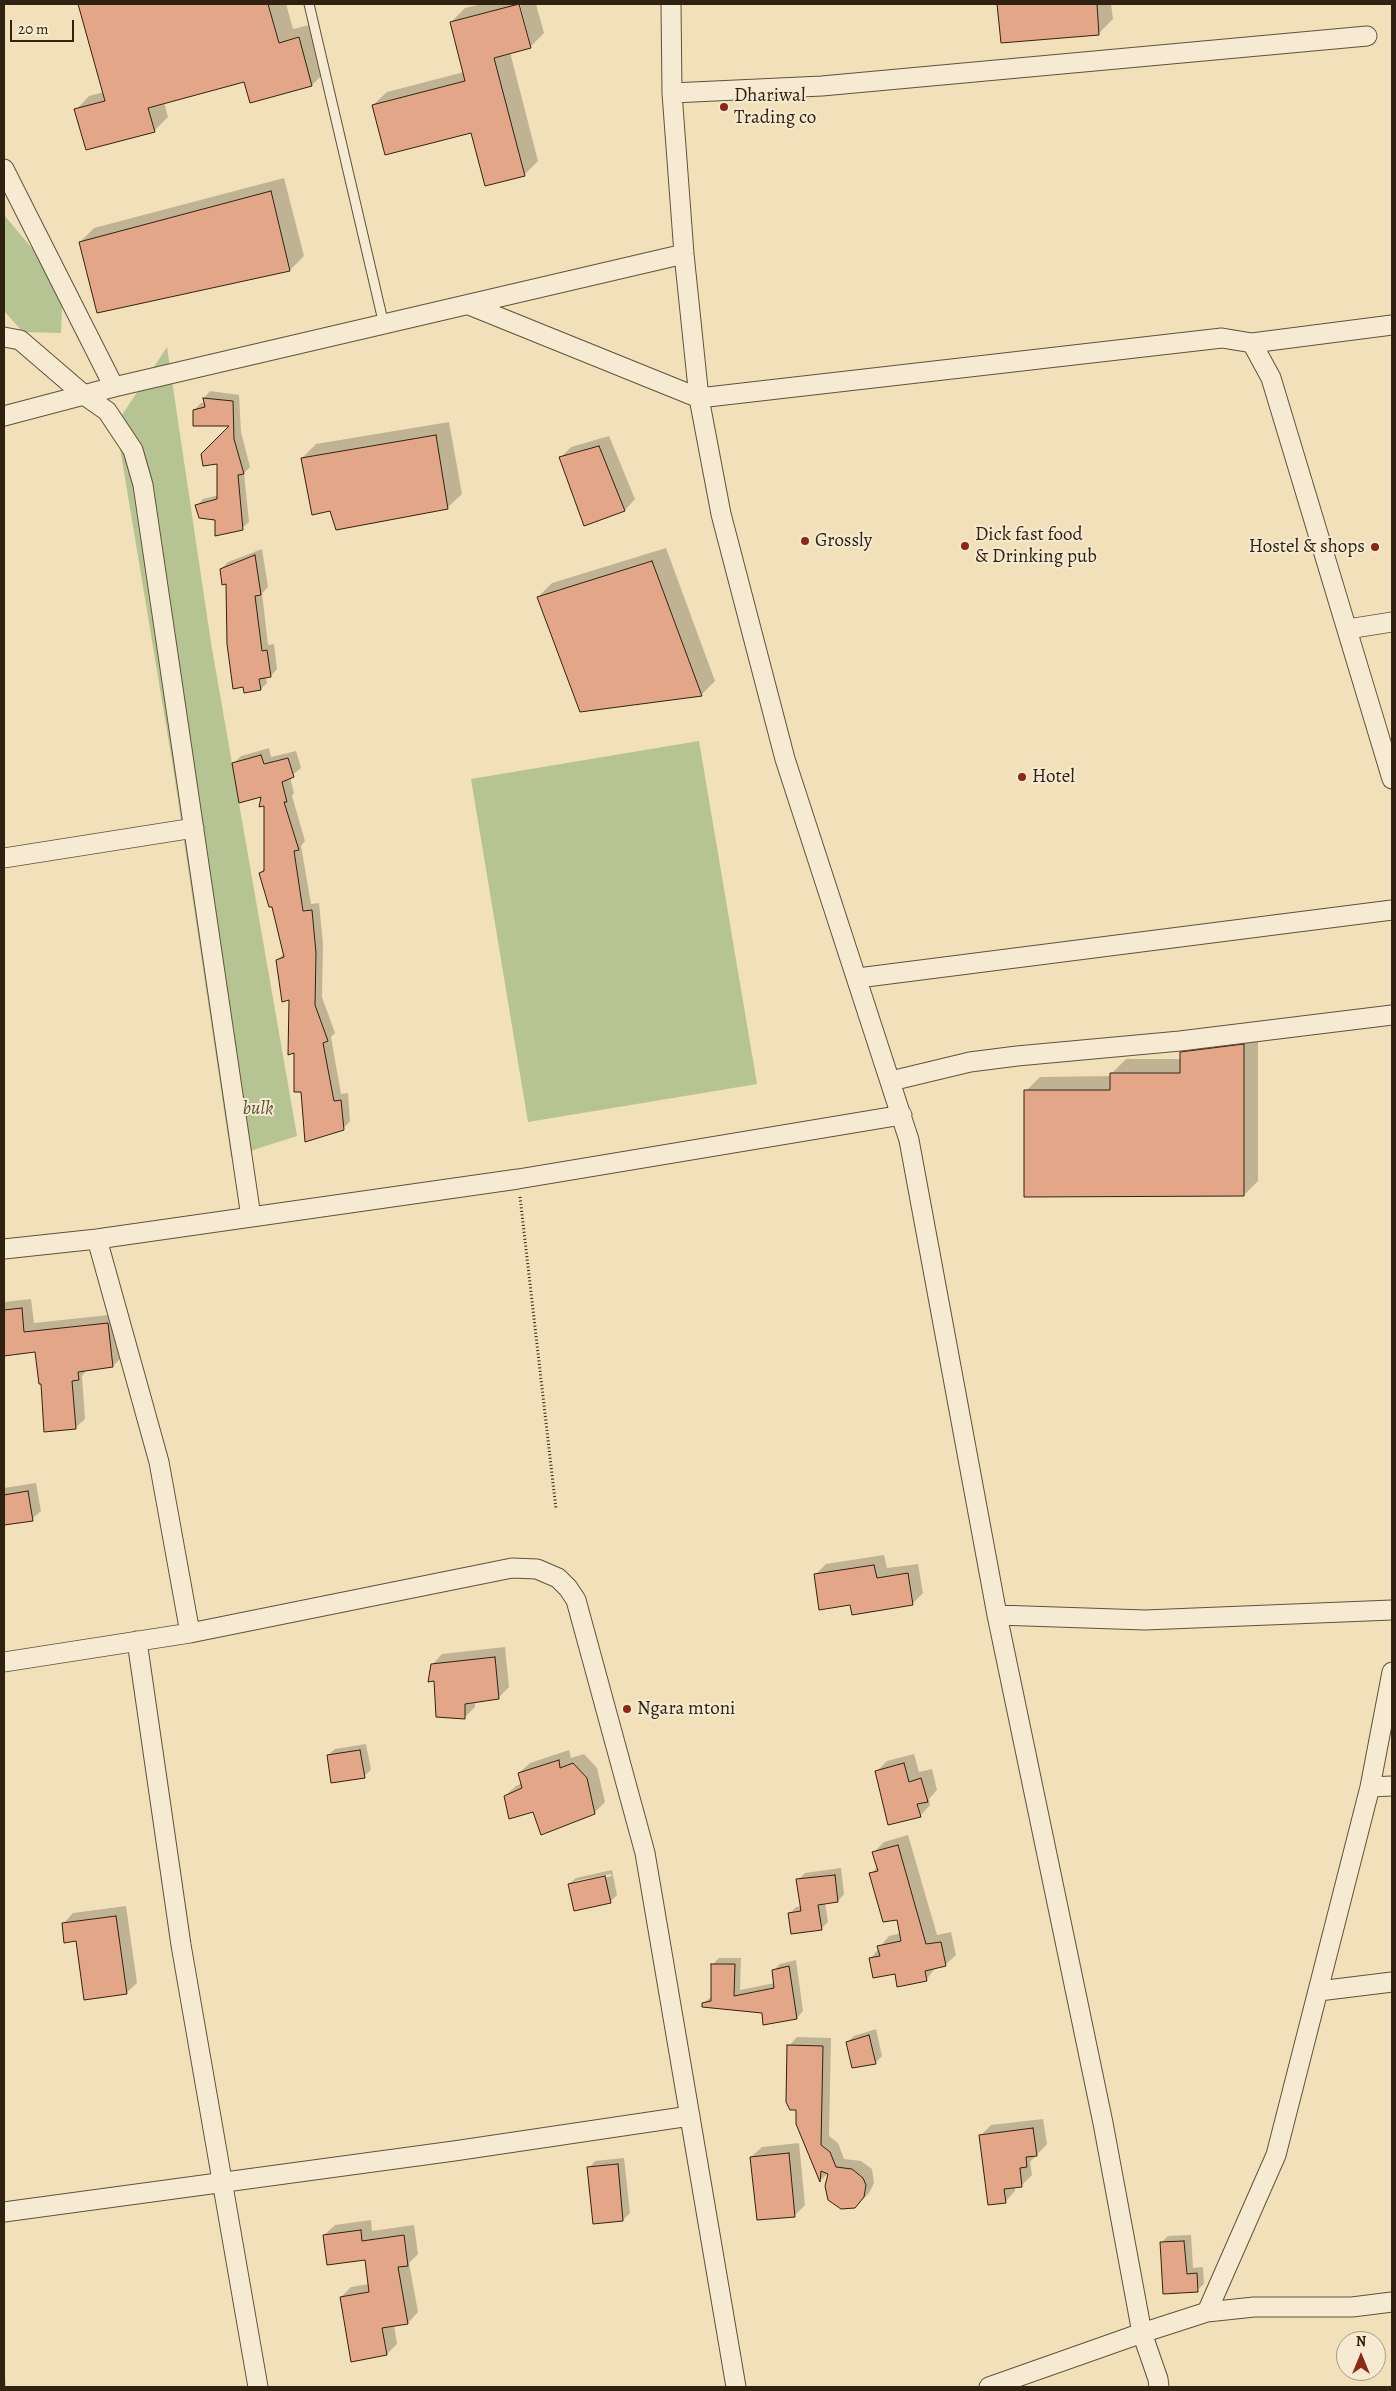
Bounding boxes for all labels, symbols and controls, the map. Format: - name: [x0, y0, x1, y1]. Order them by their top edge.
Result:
- scale bar: [12, 10, 76, 42]
- text: 20 m: [18, 19, 49, 39]
- place label: Dhariwal Trading co: [734, 85, 816, 129]
- marker: Dhariwal Trading co: [718, 101, 730, 113]
- place label: Dick fast food & Drinking pub: [975, 524, 1097, 568]
- place label: Grossly: [815, 530, 872, 552]
- marker: Grossly: [799, 535, 811, 547]
- place label: Hostel & shops: [1249, 536, 1365, 558]
- marker: Dick fast food & Drinking pub: [959, 540, 971, 552]
- marker: Hostel & shops: [1369, 541, 1381, 553]
- place label: Hotel: [1032, 766, 1075, 788]
- marker: Hotel: [1016, 771, 1028, 783]
- park label: bulk: [242, 1098, 274, 1120]
- place label: Ngara mtoni: [637, 1698, 735, 1720]
- marker: Ngara mtoni: [621, 1703, 633, 1715]
- north arrow: [1336, 2331, 1386, 2381]
- text: N: [1356, 2332, 1366, 2351]

